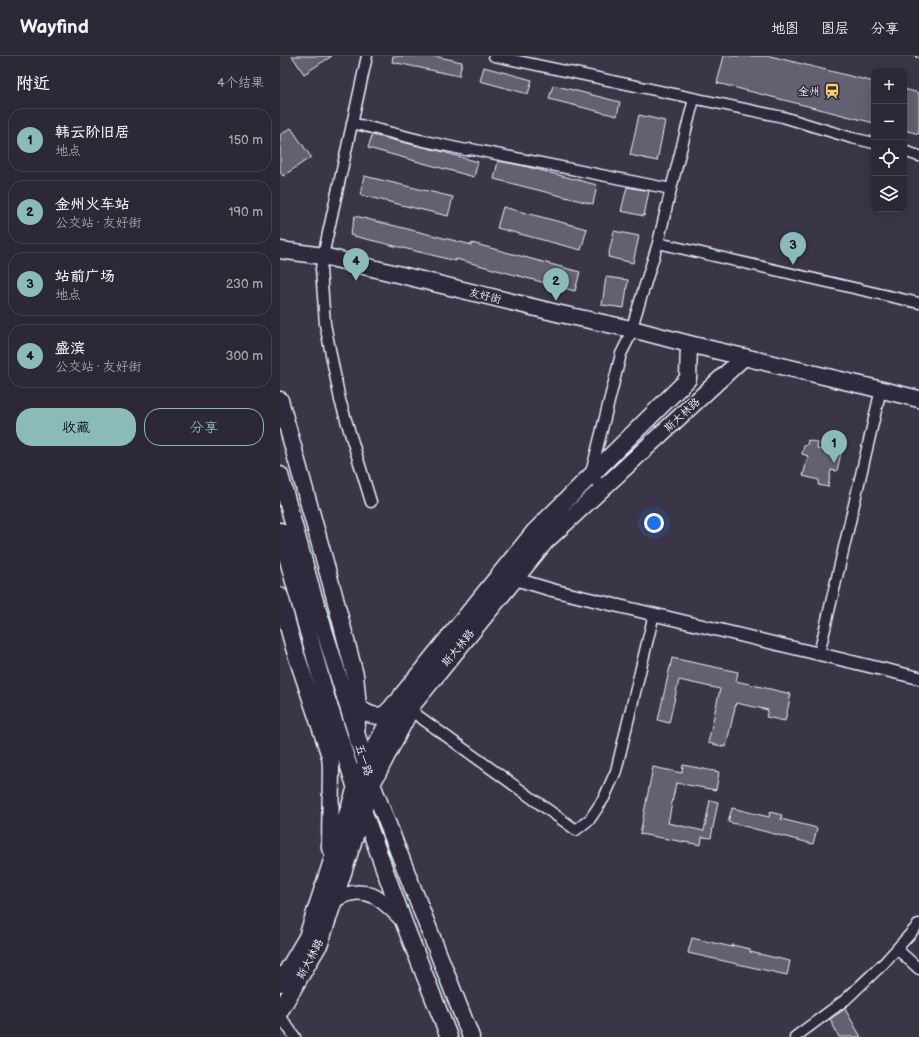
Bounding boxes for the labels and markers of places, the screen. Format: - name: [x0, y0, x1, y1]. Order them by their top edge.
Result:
- station icon: 金州: [823, 82, 841, 100]
- place label: 金州: [798, 85, 820, 98]
- pin: 3: [780, 232, 806, 265]
- pin: 4: [343, 248, 369, 281]
- pin: 2: [543, 268, 569, 301]
- pin: 1: [821, 430, 847, 463]

